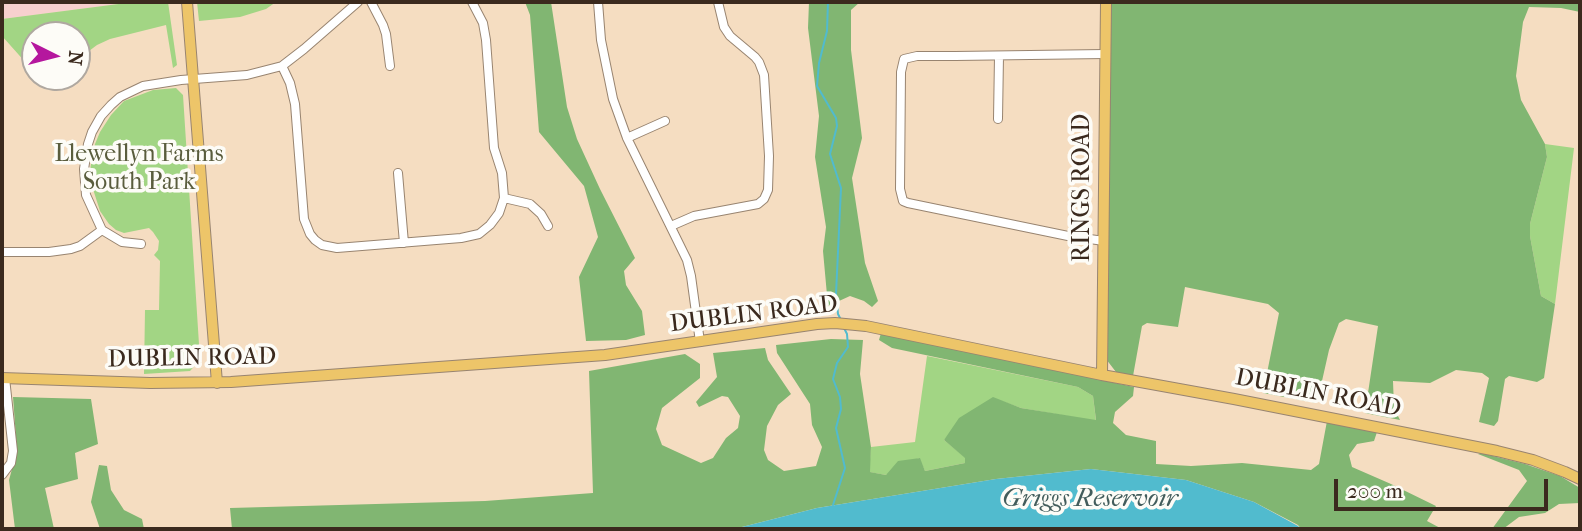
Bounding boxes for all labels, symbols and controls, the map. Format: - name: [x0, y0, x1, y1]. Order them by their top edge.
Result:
- north arrow: [21, 21, 91, 91]
- text: N: [63, 50, 87, 66]
- street label: RINGS ROAD: [1069, 114, 1097, 262]
- park label: Llewellyn Farms South Park: [54, 141, 224, 197]
- street label: DUBLIN ROAD: [669, 290, 839, 340]
- street label: DUBLIN ROAD: [108, 343, 276, 375]
- street label: DUBLIN ROAD: [1233, 364, 1403, 424]
- scale bar: [1337, 464, 1550, 508]
- text: 200 m: [1347, 479, 1403, 503]
- water label: Griggs Reservoir: [1002, 484, 1178, 516]

